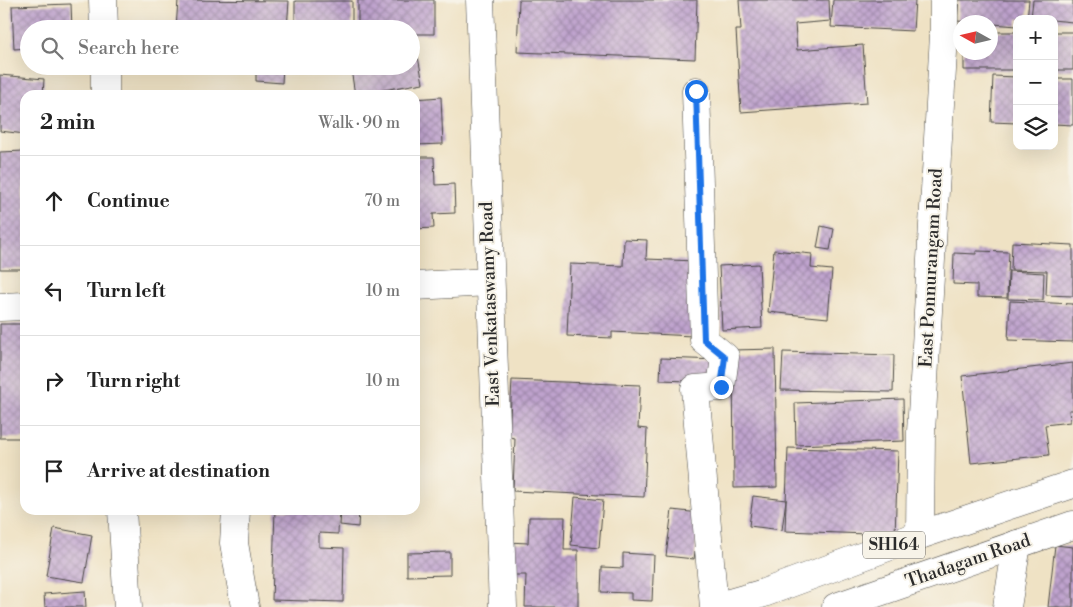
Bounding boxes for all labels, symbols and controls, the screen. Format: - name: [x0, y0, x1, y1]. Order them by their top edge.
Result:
- north arrow: [953, 15, 998, 60]
- map controls: [1013, 15, 1058, 150]
- button: +: [1013, 15, 1058, 60]
- search box: [20, 20, 420, 75]
- icon: search: [38, 34, 66, 62]
- text: Search here: [78, 36, 179, 60]
- button: −: [1013, 60, 1058, 105]
- route start: [685, 80, 708, 103]
- button: layers: [1013, 105, 1058, 150]
- text: 2 min: [40, 110, 95, 136]
- text: Walk · 90 m: [318, 113, 400, 133]
- street label: East Ponnurangam Road: [914, 167, 948, 368]
- icon: ahead: [40, 187, 68, 215]
- text: Continue: [87, 189, 170, 213]
- text: 70 m: [364, 191, 400, 211]
- street label: East Venkataswamy Road: [475, 200, 505, 407]
- icon: left: [40, 277, 68, 305]
- text: Turn left: [87, 279, 166, 303]
- text: 10 m: [366, 281, 400, 301]
- icon: right: [40, 367, 68, 395]
- text: Turn right: [87, 369, 180, 393]
- text: 10 m: [366, 371, 400, 391]
- route end: [710, 376, 733, 399]
- icon: arrive: [40, 457, 68, 485]
- text: Arrive at destination: [87, 459, 270, 483]
- street label: Thadagam Road: [902, 529, 1034, 593]
- road number: SH164: [863, 532, 925, 558]

